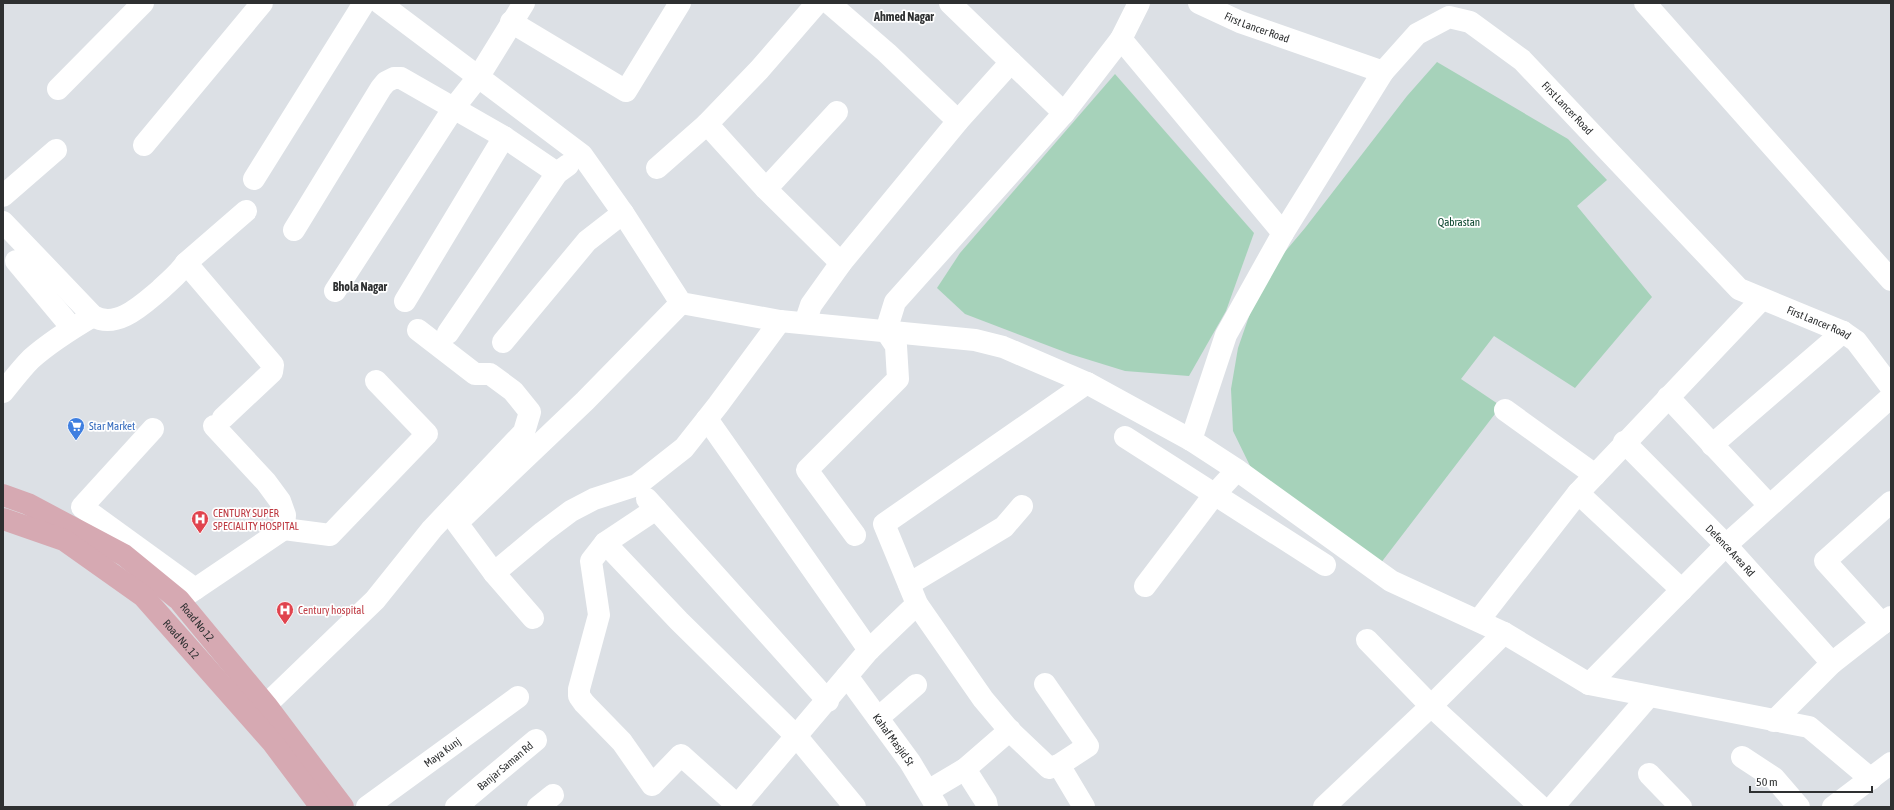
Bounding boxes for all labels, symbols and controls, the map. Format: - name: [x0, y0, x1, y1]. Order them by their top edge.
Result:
- district label: Ahmed Nagar: [873, 10, 934, 24]
- street label: First Lancer Road: [1223, 10, 1291, 45]
- street label: First Lancer Road: [1540, 79, 1595, 137]
- park label: Qabrastan: [1438, 216, 1480, 228]
- district label: Bhola Nagar: [333, 280, 388, 294]
- street label: First Lancer Road: [1785, 303, 1853, 342]
- supermarket icon: Star Market: [66, 416, 86, 441]
- place label: Star Market: [89, 420, 135, 432]
- place label: CENTURY SUPER SPECIALITY HOSPITAL: [213, 507, 300, 532]
- hospital icon: CENTURY SUPER SPECIALITY HOSPITAL: [190, 509, 210, 534]
- street label: Defence Area Rd: [1703, 522, 1757, 579]
- hospital icon: Century hospital: [275, 600, 295, 625]
- street label: Road No 12: [178, 601, 217, 644]
- place label: Century hospital: [298, 604, 364, 616]
- street label: Road No. 12: [161, 617, 202, 661]
- street label: Kahaf Masjid St: [871, 711, 917, 768]
- street label: Maya Kunj: [422, 735, 463, 769]
- street label: Banjar Saman Rd: [475, 739, 535, 792]
- scale bar: [1750, 768, 1872, 794]
- text: 50 m: [1756, 775, 1778, 789]

